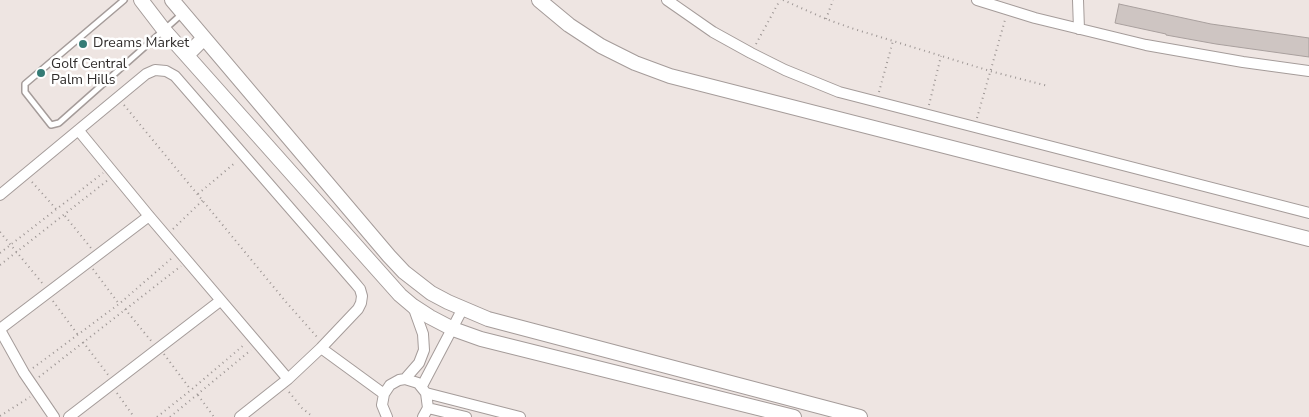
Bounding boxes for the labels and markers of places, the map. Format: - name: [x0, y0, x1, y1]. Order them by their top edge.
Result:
- place label: Dreams Market: [93, 36, 189, 52]
- marker: Dreams Market: [77, 38, 89, 50]
- place label: Golf Central Palm Hills: [51, 57, 127, 90]
- marker: Golf Central Palm Hills: [35, 67, 47, 79]

